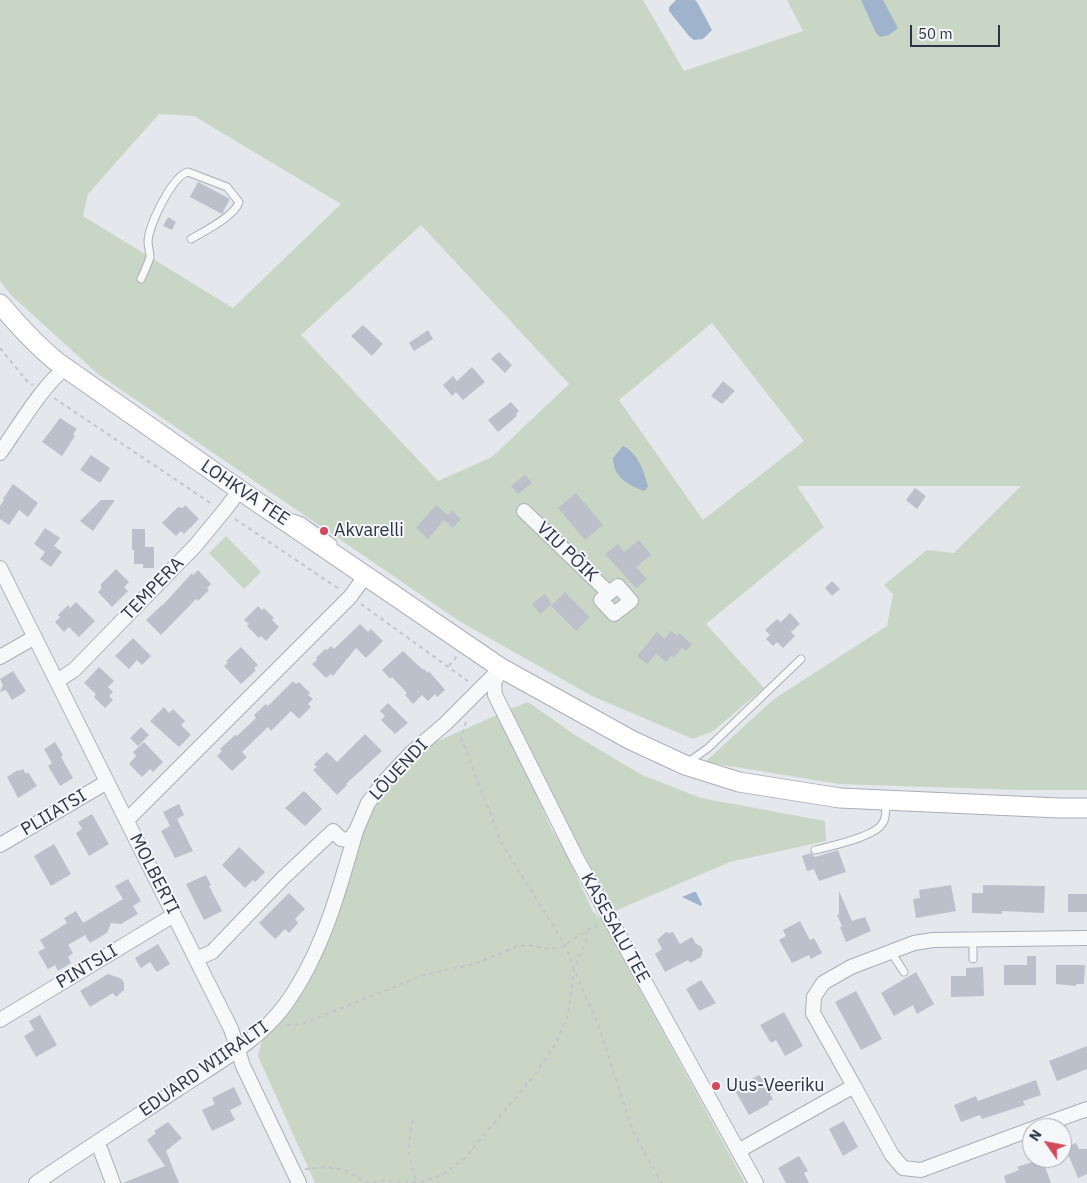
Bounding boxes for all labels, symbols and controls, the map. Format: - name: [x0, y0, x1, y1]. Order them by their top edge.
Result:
- scale bar: [912, 15, 1002, 47]
- text: 50 m: [918, 24, 953, 43]
- street label: LOHKVA TEE: [197, 455, 293, 531]
- street label: VIU PÕIK: [532, 518, 602, 586]
- place label: Akvarelli: [334, 520, 404, 542]
- marker: Akvarelli: [318, 525, 330, 537]
- street label: TEMPERA: [117, 553, 189, 625]
- street label: LÕUENDI: [365, 735, 433, 805]
- street label: PLIIATSI: [17, 785, 91, 841]
- street label: MOLBERTI: [125, 830, 183, 918]
- street label: KASESALU TEE: [576, 869, 654, 987]
- street label: PINTSLI: [52, 940, 122, 994]
- street label: EDUARD WIIRALTI: [135, 1016, 273, 1122]
- place label: Uus-Veeriku: [726, 1075, 825, 1097]
- marker: Uus-Veeriku: [710, 1080, 722, 1092]
- north arrow: [1022, 1118, 1072, 1168]
- text: N: [1025, 1126, 1046, 1145]

